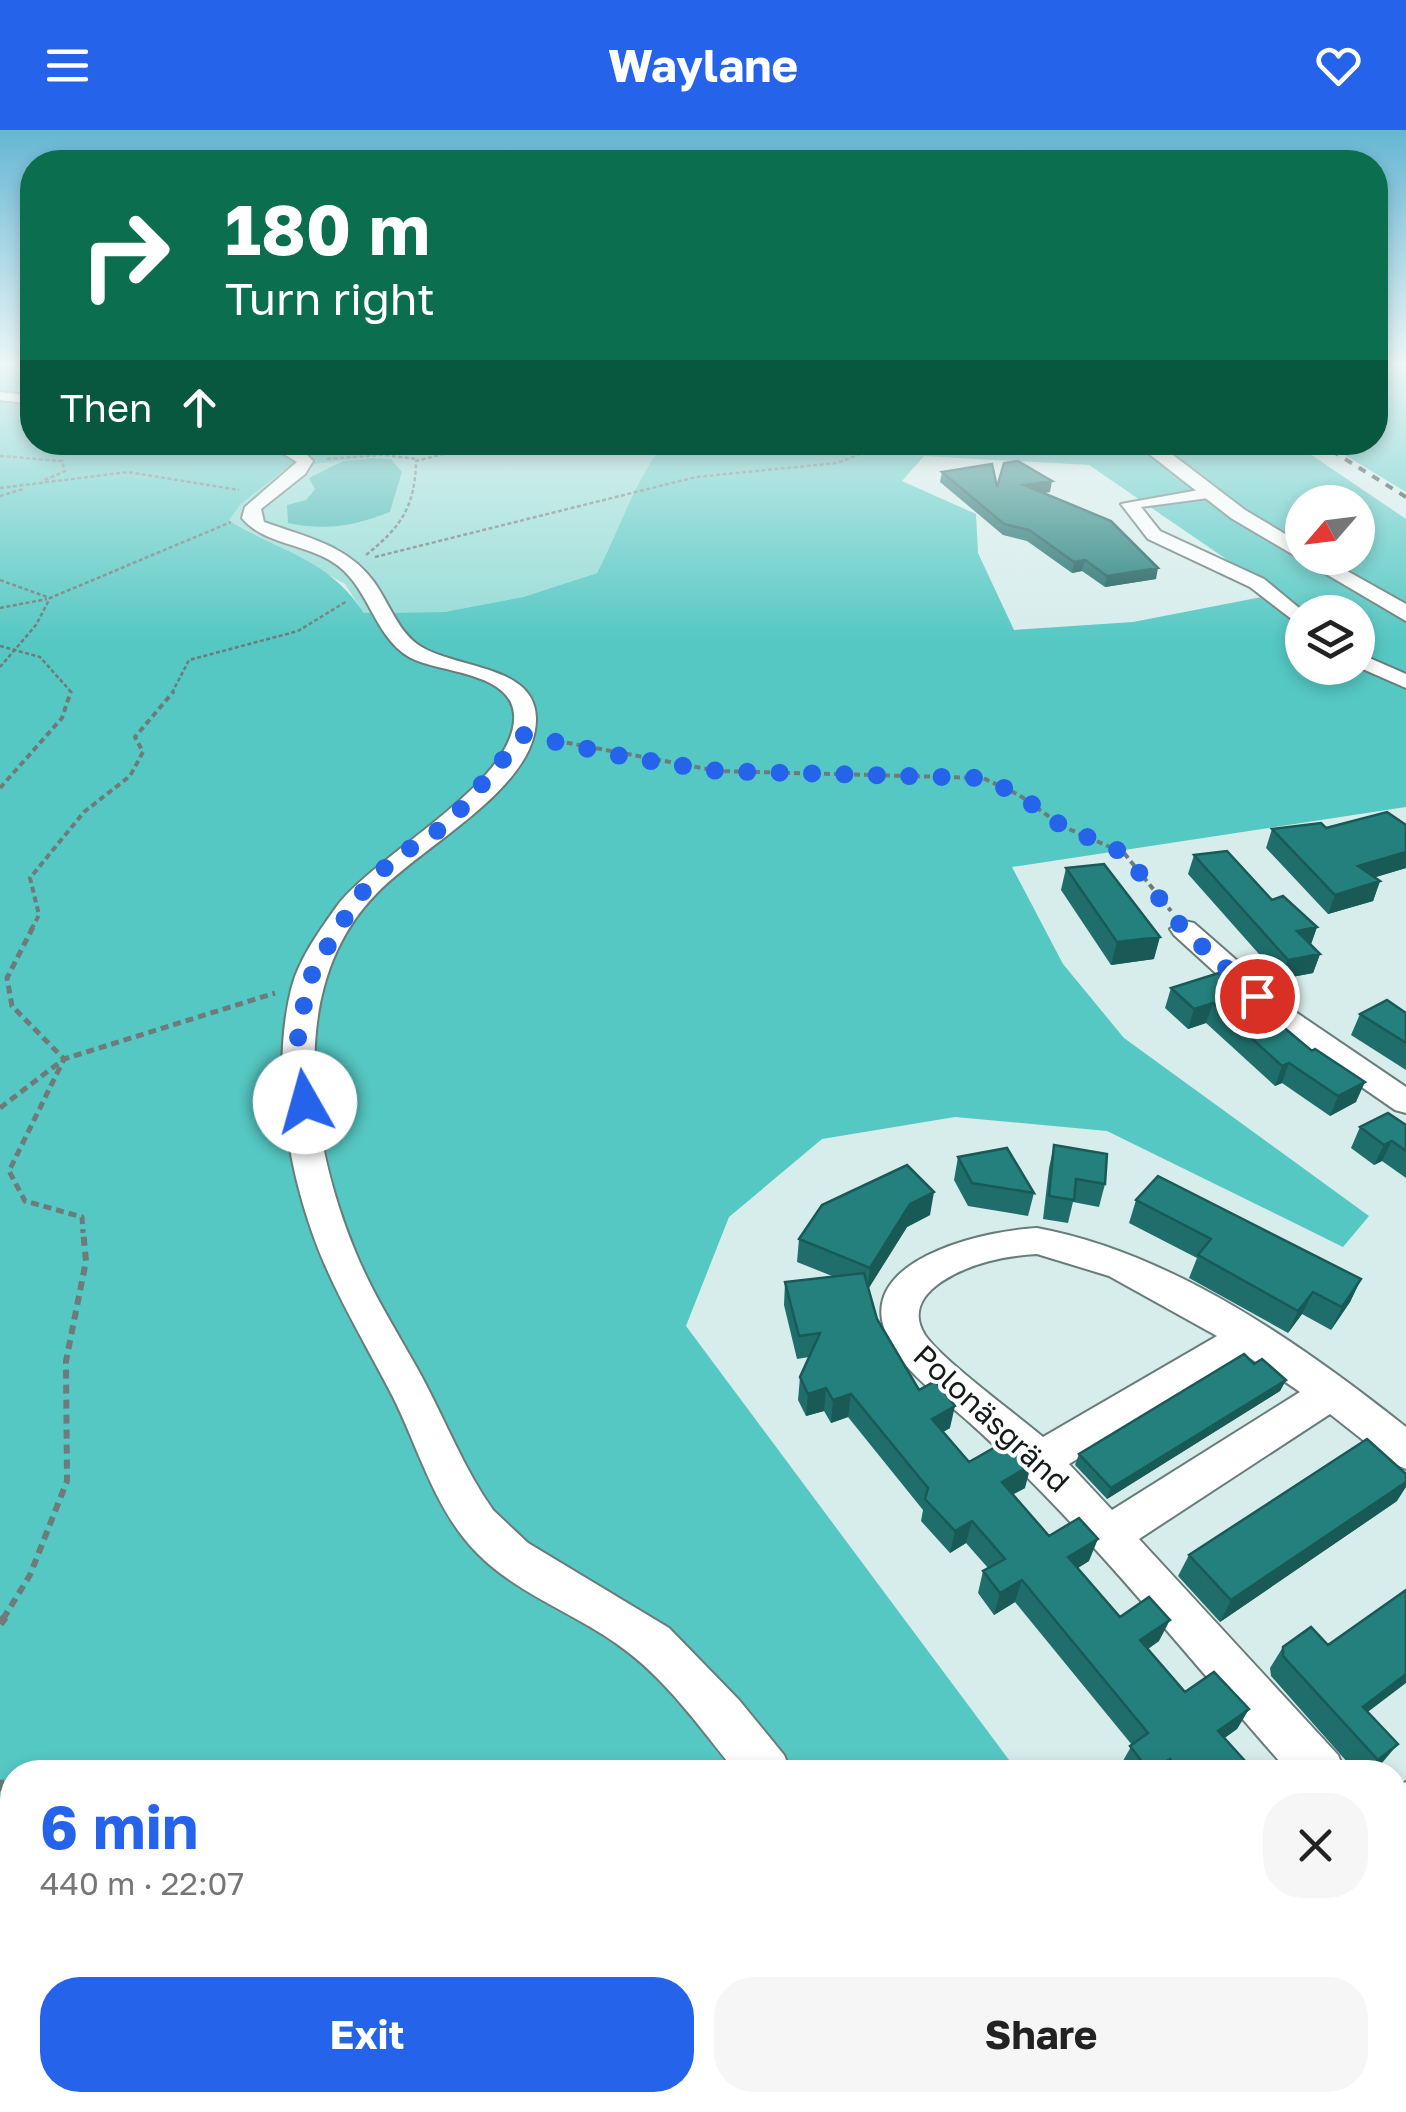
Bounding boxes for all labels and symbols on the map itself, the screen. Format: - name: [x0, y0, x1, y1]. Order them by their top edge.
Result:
- north arrow: [1285, 485, 1375, 575]
- pin: [1215, 954, 1300, 1039]
- position arrow: [253, 1050, 357, 1154]
- street label: Polonäsgränd: [906, 1337, 1077, 1500]

